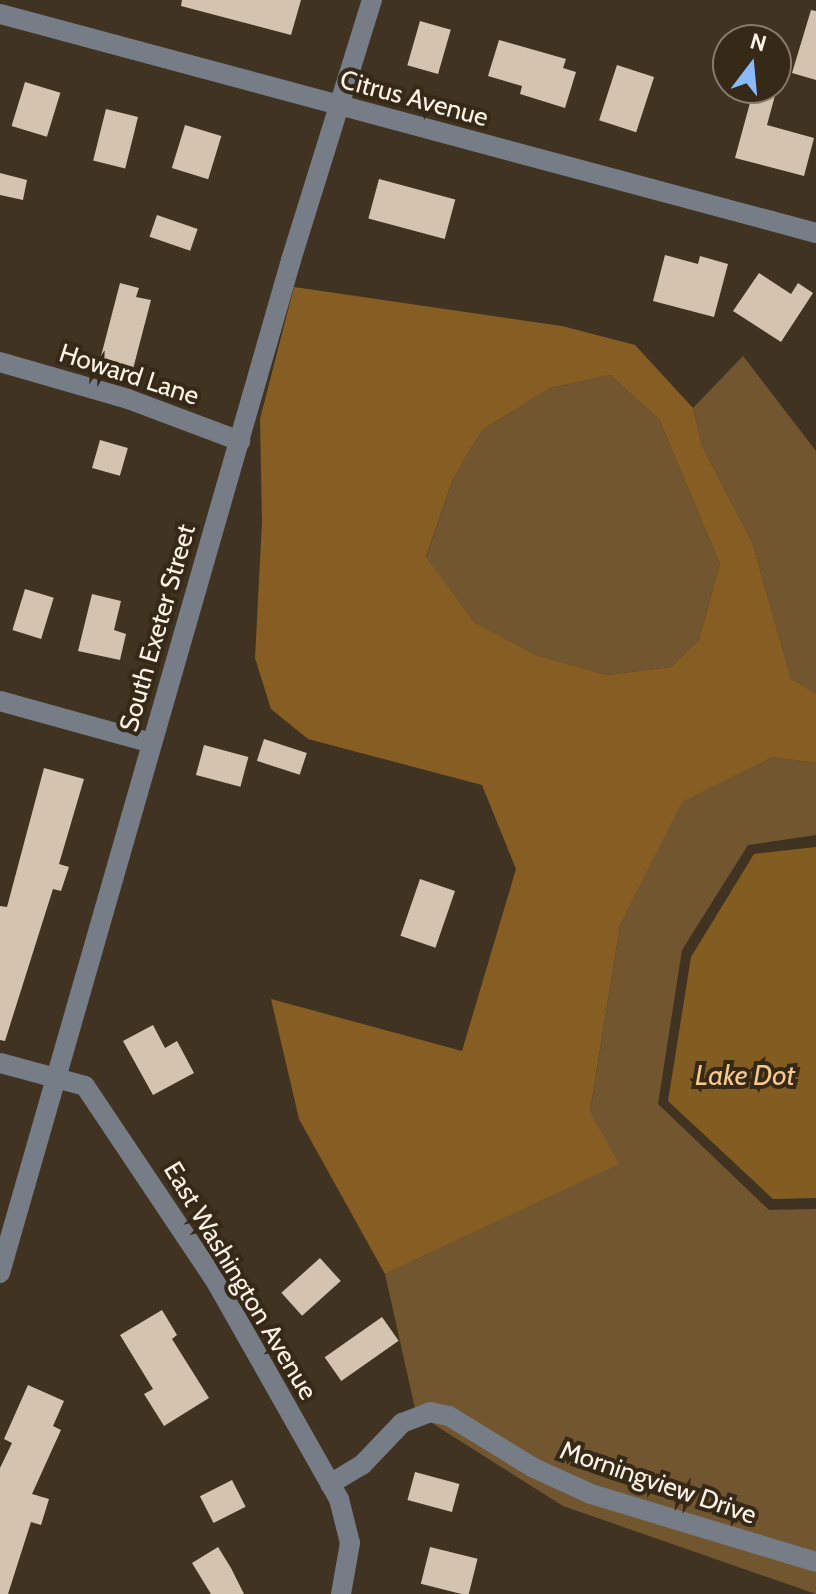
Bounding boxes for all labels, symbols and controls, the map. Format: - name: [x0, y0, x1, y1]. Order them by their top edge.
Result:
- north arrow: [712, 24, 792, 104]
- text: N: [747, 27, 769, 57]
- street label: Citrus Avenue: [337, 64, 491, 134]
- street label: Howard Lane: [55, 338, 203, 412]
- street label: South Exeter Street: [113, 521, 203, 735]
- water label: Lake Dot: [695, 1058, 795, 1092]
- street label: East Washington Avenue: [157, 1156, 323, 1406]
- street label: Morningview Drive: [556, 1435, 760, 1531]

